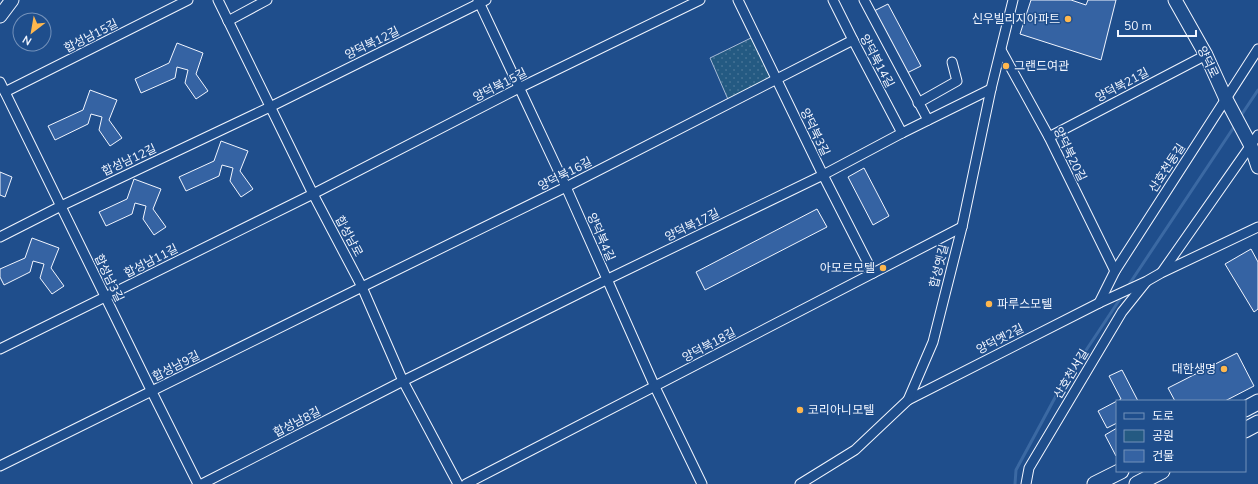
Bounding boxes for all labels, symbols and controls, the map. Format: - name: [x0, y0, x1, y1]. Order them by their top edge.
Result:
- place label: 신우빌리지아파트: [972, 11, 1060, 27]
- north arrow: [12, 12, 52, 52]
- scale bar: [1118, 12, 1196, 38]
- marker: 신우빌리지아파트: [1063, 14, 1073, 24]
- street label: 합성남15길: [61, 16, 121, 56]
- text: 50 m: [1124, 18, 1152, 34]
- street label: 양덕북12길: [342, 23, 402, 63]
- street label: 양덕북14길: [856, 31, 898, 91]
- text: N: [20, 32, 34, 49]
- street label: 양덕로: [1194, 44, 1222, 80]
- place label: 그랜드여관: [1014, 58, 1069, 74]
- marker: 그랜드여관: [1001, 61, 1011, 71]
- street label: 양덕북21길: [1092, 64, 1152, 106]
- street label: 양덕북15길: [470, 65, 530, 105]
- street label: 양덕북3길: [797, 105, 833, 159]
- street label: 양덕북20길: [1050, 124, 1090, 184]
- street label: 합성남12길: [99, 140, 159, 180]
- street label: 산호천동길: [1145, 140, 1189, 196]
- street label: 양덕북16길: [535, 154, 595, 194]
- street label: 양덕북17길: [662, 205, 722, 245]
- street label: 양덕북4길: [583, 210, 619, 264]
- street label: 합성남로: [332, 213, 366, 259]
- street label: 합성남11길: [121, 241, 181, 281]
- street label: 합성옛길: [926, 243, 952, 289]
- street label: 합성남3길: [91, 251, 127, 305]
- place label: 아모르모텔: [820, 260, 875, 276]
- marker: 아모르모텔: [878, 263, 888, 273]
- place label: 파루스모텔: [997, 296, 1052, 312]
- marker: 파루스모텔: [984, 299, 994, 309]
- street label: 양덕옛2길: [973, 320, 1027, 358]
- street label: 양덕북18길: [679, 324, 739, 366]
- street label: 산호천서길: [1050, 346, 1092, 402]
- street label: 합성남9길: [149, 347, 203, 385]
- place label: 대한생명: [1172, 361, 1216, 377]
- marker: 대한생명: [1219, 364, 1229, 374]
- legend: [1116, 400, 1246, 472]
- place label: 코리아니모텔: [808, 402, 874, 418]
- street label: 합성남8길: [270, 403, 324, 441]
- marker: 코리아니모텔: [795, 405, 805, 415]
- text: 도로: [1152, 408, 1174, 424]
- text: 공원: [1152, 428, 1174, 444]
- text: 건물: [1152, 448, 1174, 464]

